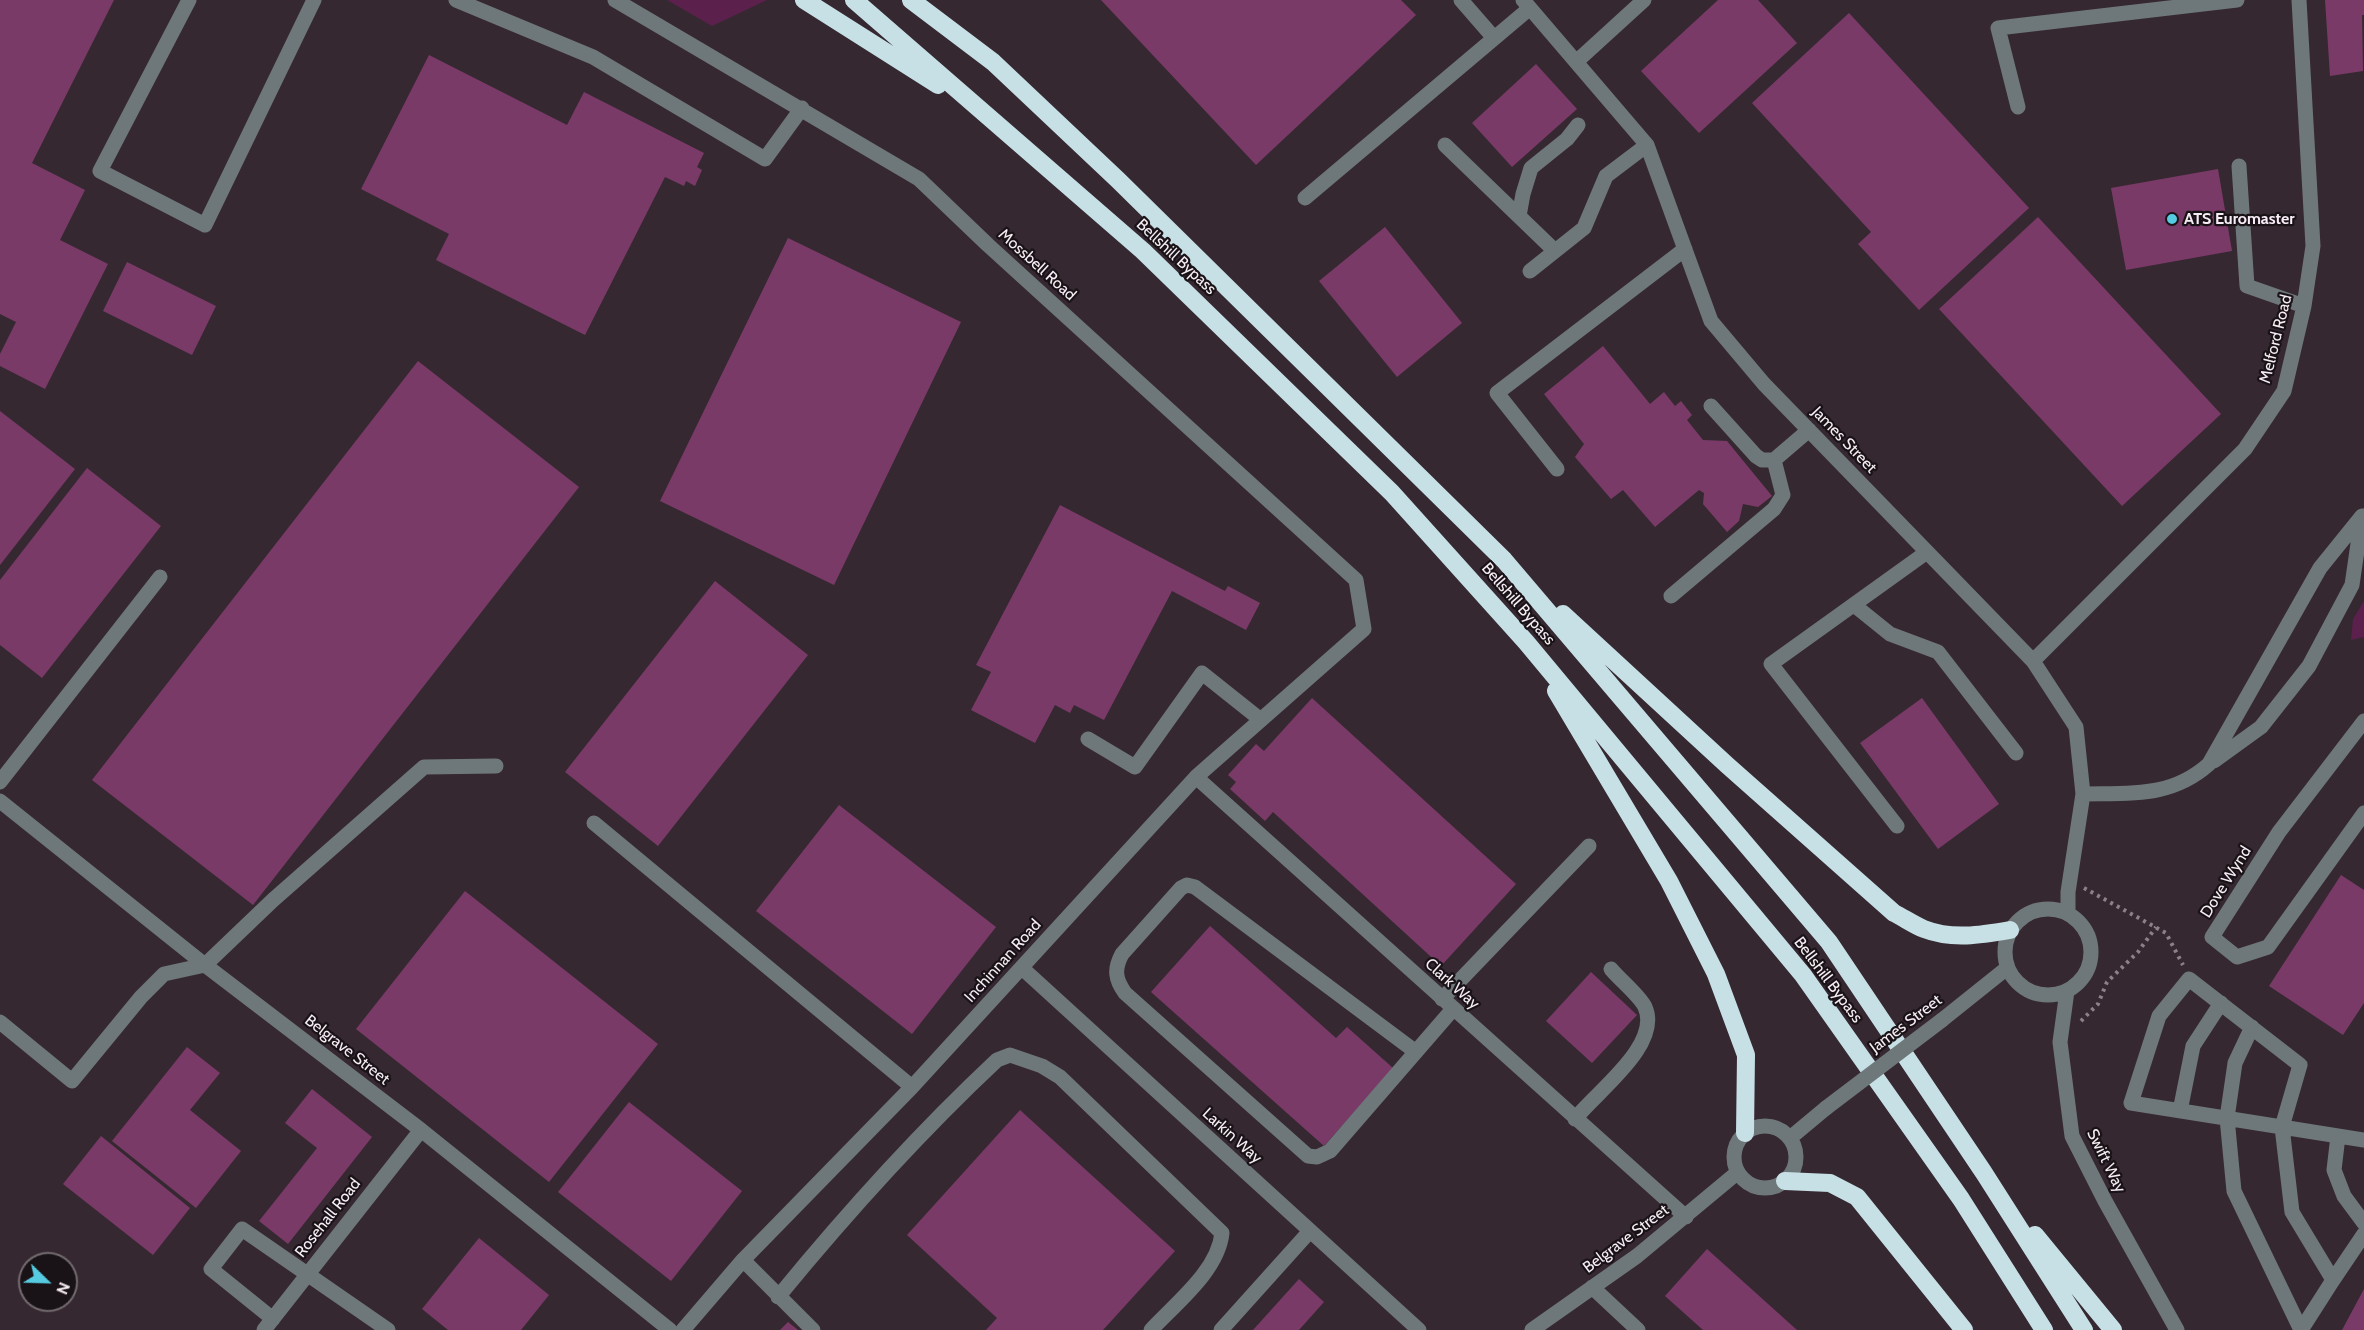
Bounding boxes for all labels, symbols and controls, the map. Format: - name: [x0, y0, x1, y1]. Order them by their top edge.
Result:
- place label: ATS Euromaster: [2184, 209, 2295, 229]
- marker: ATS Euromaster: [2165, 212, 2179, 226]
- street label: Bellshill Bypass: [1132, 215, 1220, 299]
- street label: Mossbell Road: [994, 225, 1080, 305]
- street label: Melford Road: [2256, 293, 2296, 385]
- street label: James Street: [1808, 403, 1880, 477]
- street label: Bellshill Bypass: [1477, 559, 1559, 649]
- street label: Dove Wynd: [2196, 843, 2256, 921]
- street label: Inchinnan Road: [961, 916, 1045, 1006]
- street label: Bellshill Bypass: [1790, 933, 1866, 1027]
- street label: Clark Way: [1421, 954, 1483, 1014]
- street label: James Street: [1866, 991, 1946, 1057]
- street label: Belgrave Street: [301, 1011, 393, 1089]
- street label: Larkin Way: [1198, 1104, 1266, 1168]
- street label: Swift Way: [2082, 1126, 2130, 1196]
- street label: Rosehall Road: [291, 1175, 365, 1261]
- street label: Belgrave Street: [1579, 1201, 1673, 1277]
- north arrow: [18, 1252, 78, 1312]
- text: N: [52, 1280, 74, 1297]

